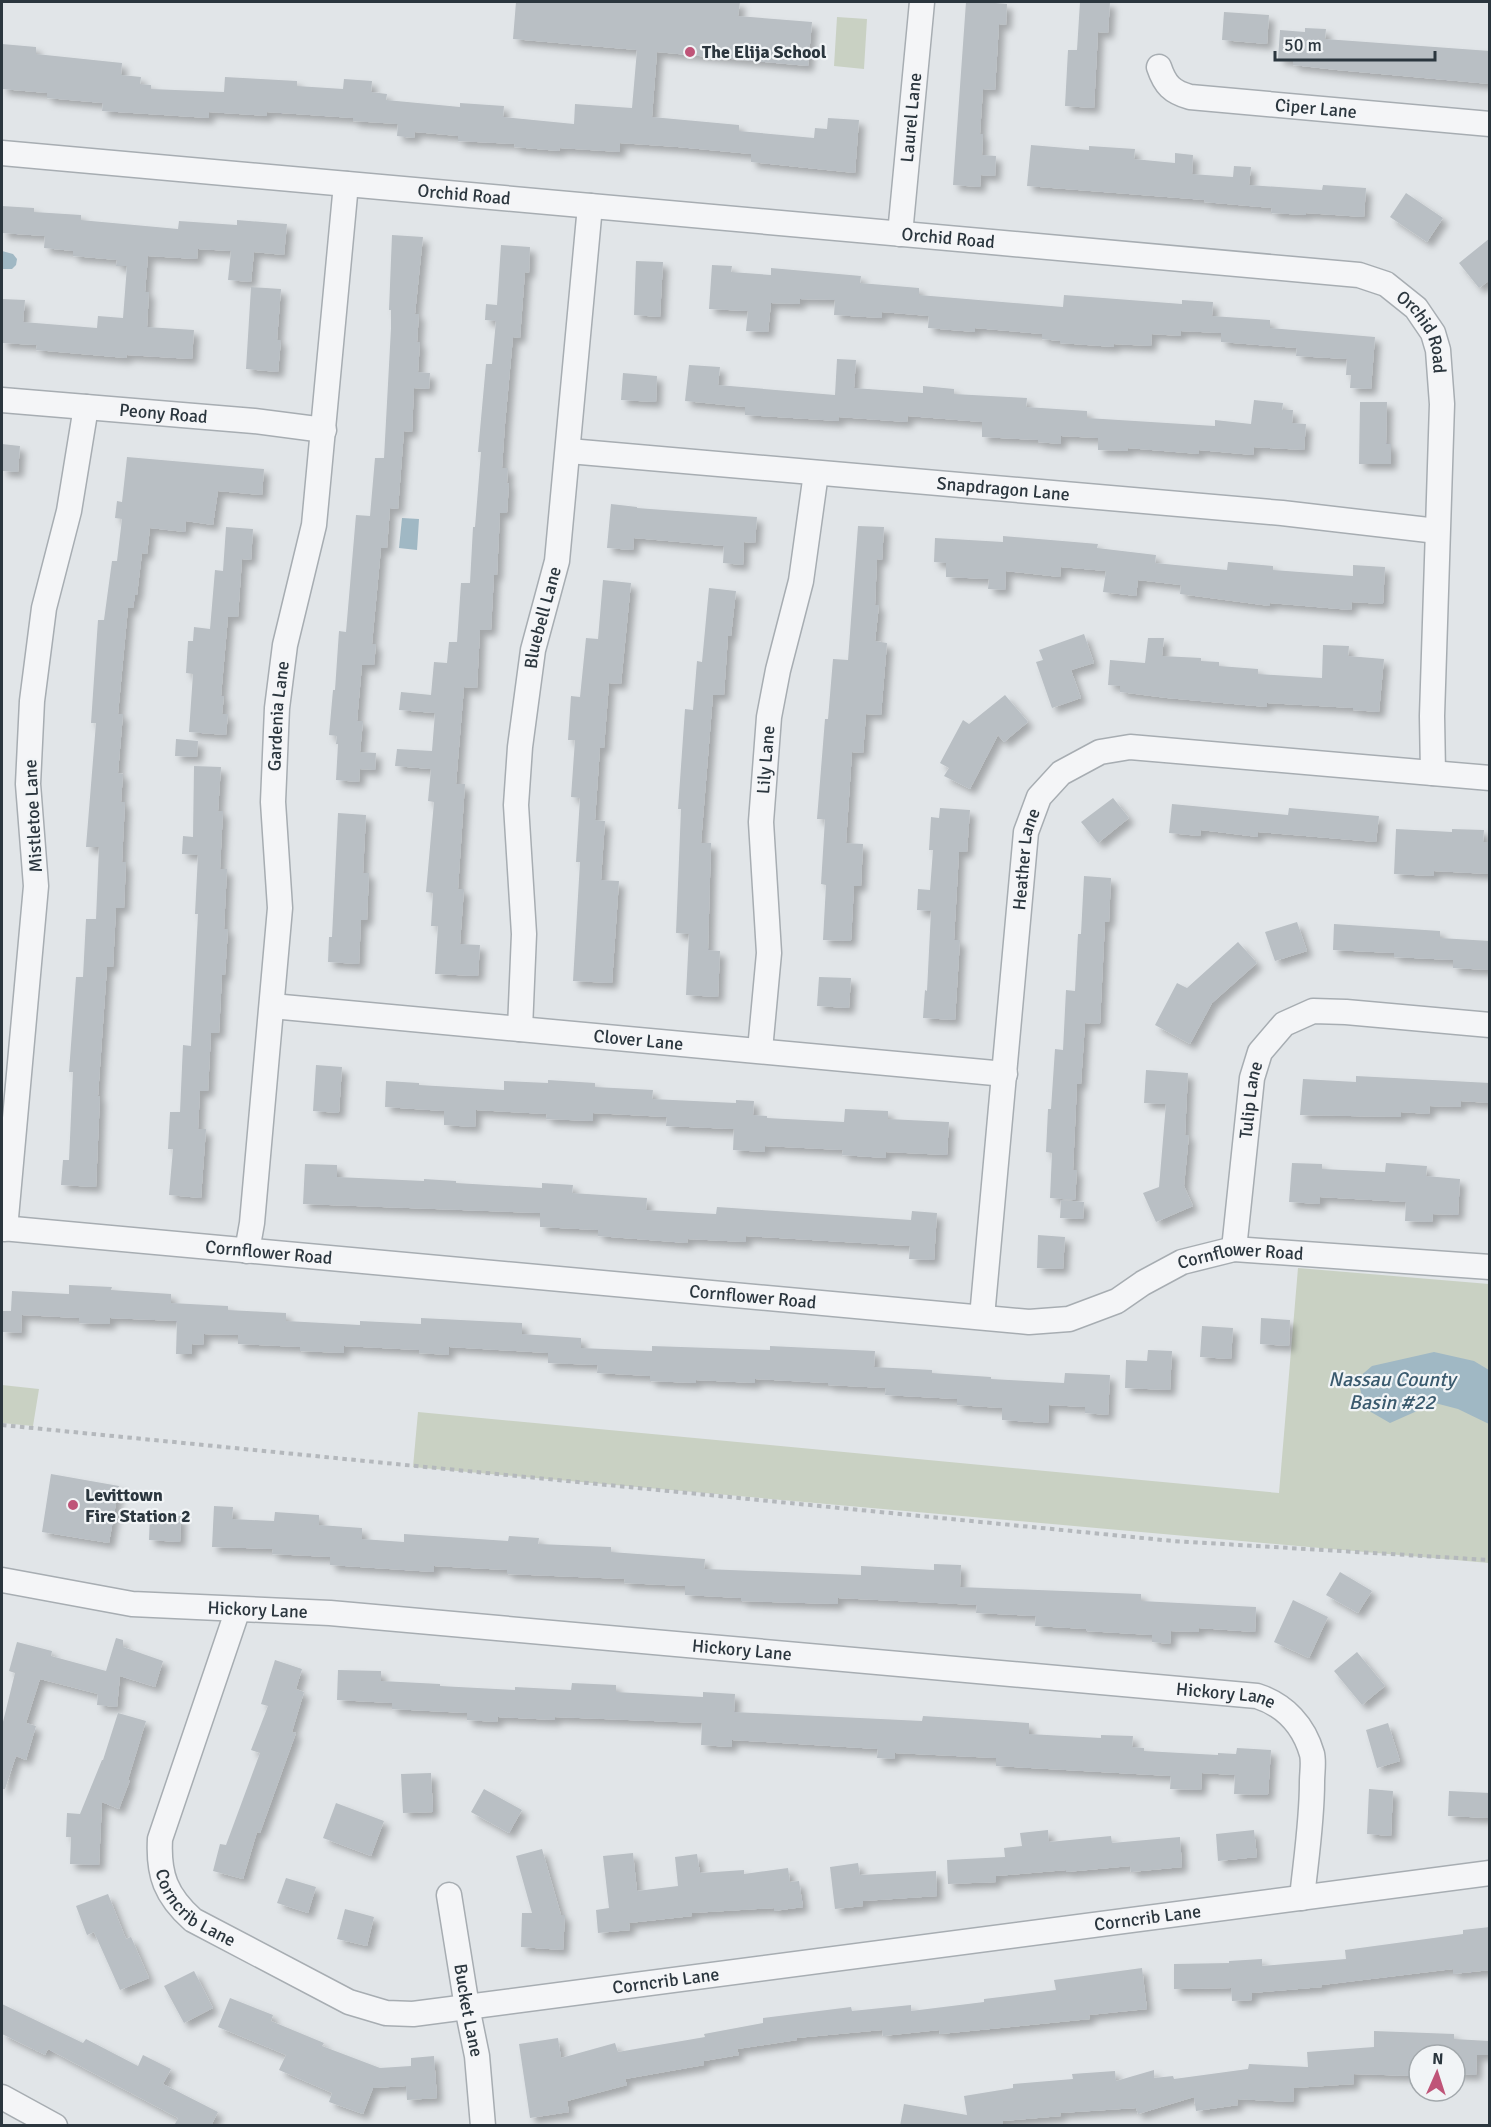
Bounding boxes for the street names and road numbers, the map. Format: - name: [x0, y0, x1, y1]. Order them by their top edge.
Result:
- street label: Laurel Lane: [896, 72, 926, 163]
- street label: Ciper Lane: [1274, 94, 1358, 123]
- street label: Orchid Road: [417, 179, 512, 210]
- street label: Orchid Road: [901, 223, 996, 253]
- street label: Orchid Road: [1392, 286, 1451, 374]
- street label: Peony Road: [118, 399, 208, 428]
- street label: Snapdragon Lane: [936, 472, 1071, 506]
- street label: Bluebell Lane: [520, 564, 566, 670]
- street label: Gardenia Lane: [263, 660, 294, 772]
- street label: Lily Lane: [752, 725, 779, 795]
- street label: Mistletoe Lane: [19, 759, 47, 873]
- street label: Heather Lane: [1008, 805, 1045, 911]
- street label: Clover Lane: [593, 1025, 684, 1055]
- street label: Tulip Lane: [1235, 1058, 1268, 1140]
- street label: Cornflower Road: [204, 1236, 333, 1269]
- street label: Cornflower Road: [1175, 1238, 1304, 1274]
- street label: Cornflower Road: [688, 1280, 817, 1313]
- street label: Hickory Lane: [207, 1596, 308, 1623]
- street label: Hickory Lane: [691, 1634, 793, 1665]
- street label: Hickory Lane: [1175, 1678, 1280, 1713]
- street label: Corncrib Lane: [151, 1867, 239, 1951]
- street label: Corncrib Lane: [1093, 1900, 1202, 1936]
- street label: Bucket Lane: [449, 1962, 488, 2059]
- street label: Corncrib Lane: [611, 1963, 721, 1999]

